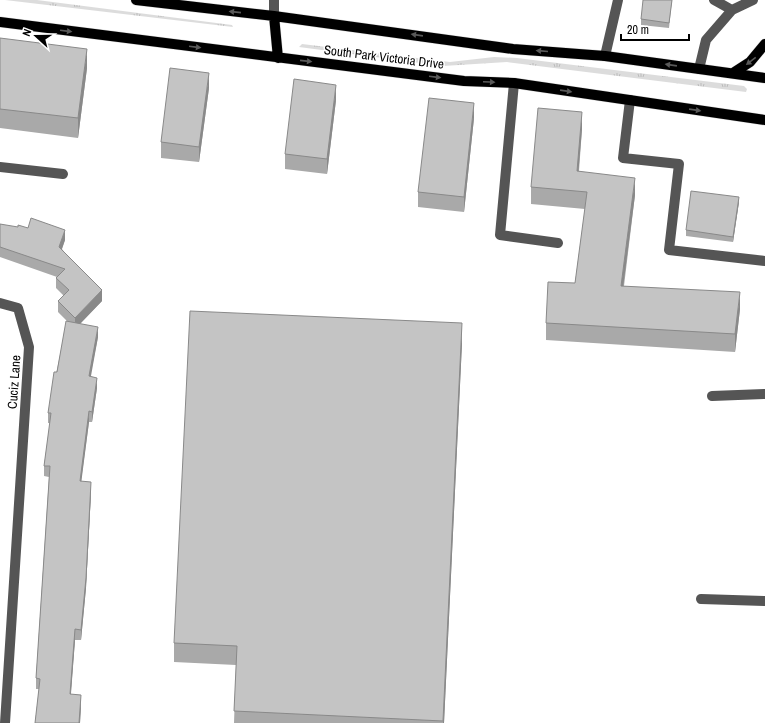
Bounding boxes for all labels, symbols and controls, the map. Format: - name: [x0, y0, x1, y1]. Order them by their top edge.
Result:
- one-way arrow: [229, 8, 241, 15]
- north arrow: [16, 16, 56, 56]
- scale bar: [621, 16, 689, 42]
- text: 20 m: [627, 22, 649, 38]
- text: N: [19, 27, 34, 38]
- one-way arrow: [60, 27, 73, 34]
- one-way arrow: [410, 32, 423, 38]
- street label: South Park Victoria Drive: [323, 41, 445, 73]
- one-way arrow: [189, 44, 202, 50]
- one-way arrow: [536, 48, 548, 55]
- one-way arrow: [745, 56, 756, 65]
- one-way arrow: [300, 57, 312, 64]
- one-way arrow: [665, 62, 677, 69]
- one-way arrow: [428, 74, 441, 80]
- one-way arrow: [483, 78, 495, 85]
- one-way arrow: [560, 88, 572, 94]
- one-way arrow: [689, 107, 701, 113]
- street label: Cuciz Lane: [4, 354, 24, 409]

